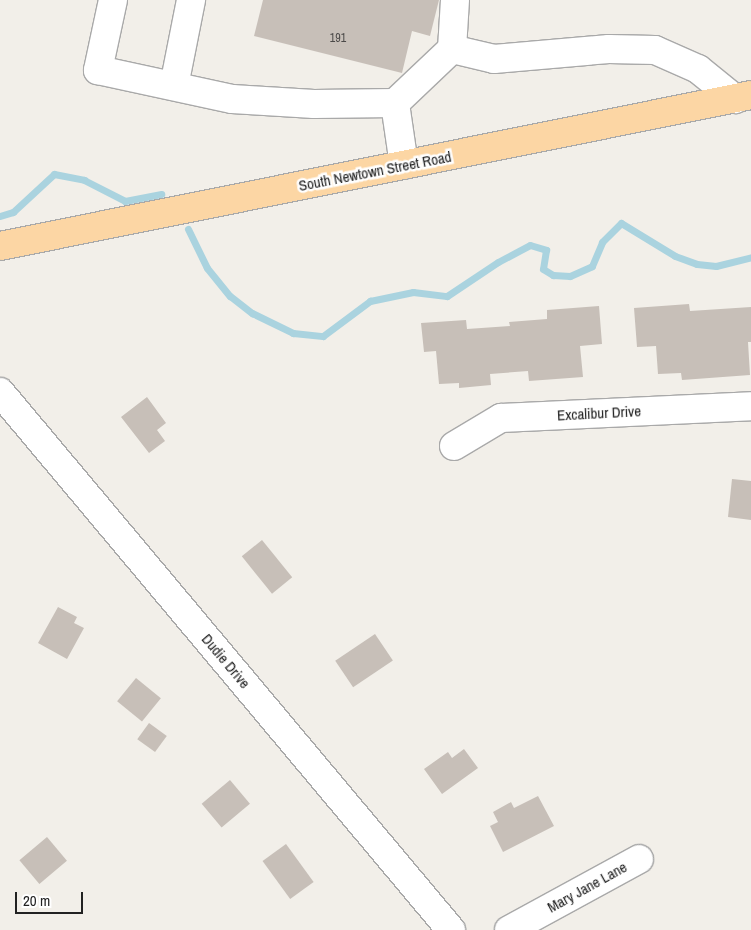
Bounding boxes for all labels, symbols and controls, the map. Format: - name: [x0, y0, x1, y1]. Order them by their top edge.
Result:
- house number: 191: [330, 32, 346, 46]
- street label: South Newtown Street Road: [297, 147, 453, 195]
- street label: Excalibur Drive: [557, 402, 641, 424]
- street label: Dudie Drive: [198, 630, 254, 692]
- street label: Mary Jane Lane: [544, 858, 630, 916]
- scale bar: [18, 882, 85, 914]
- text: 20 m: [23, 890, 50, 911]

